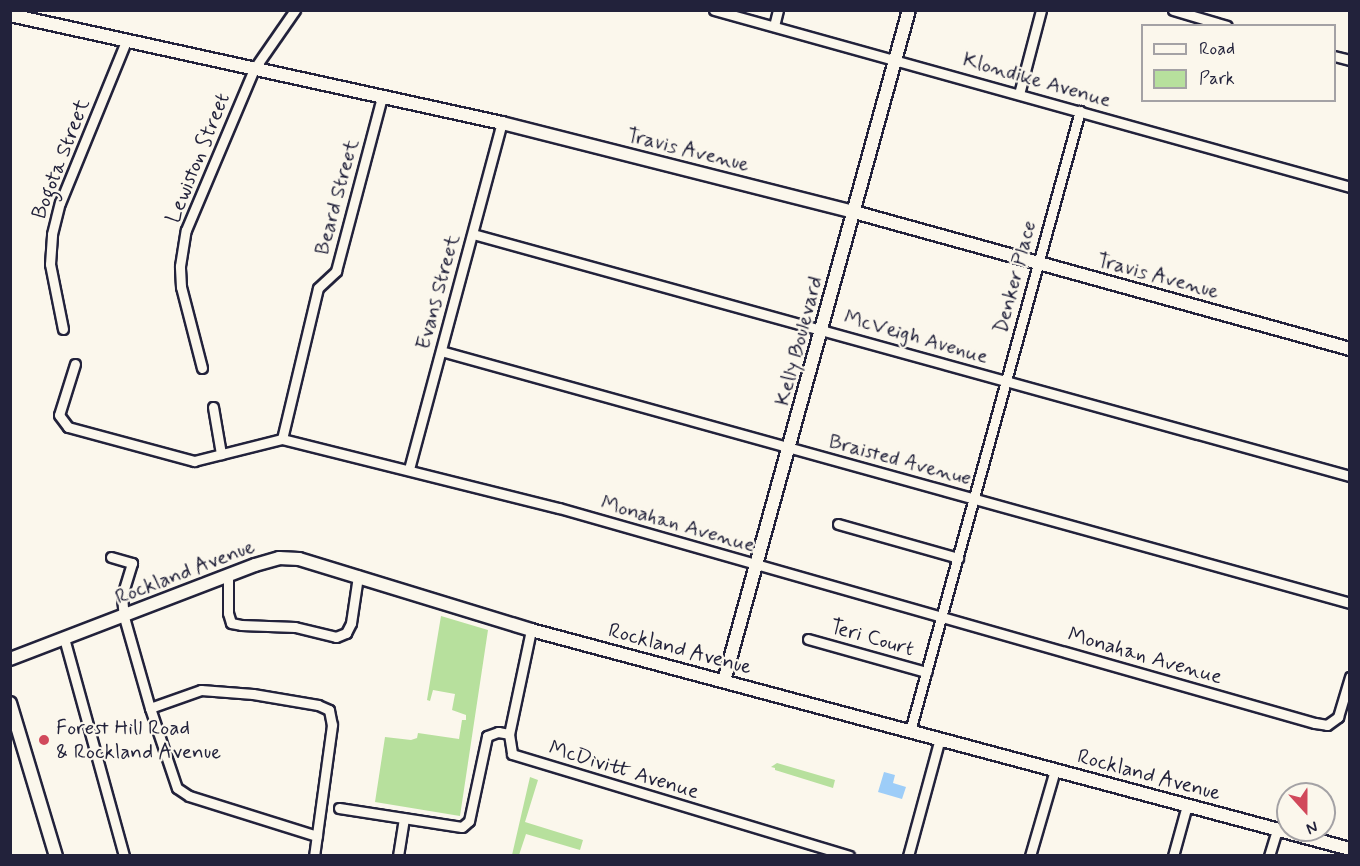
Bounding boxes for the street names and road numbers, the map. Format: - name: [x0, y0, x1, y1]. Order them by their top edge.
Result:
- street label: Klondike Avenue: [960, 47, 1114, 113]
- street label: Lewiston Street: [160, 88, 236, 228]
- street label: Bogota Street: [27, 95, 95, 223]
- street label: Travis Avenue: [625, 123, 751, 177]
- street label: Beard Street: [309, 136, 365, 258]
- street label: Denker Place: [988, 218, 1042, 336]
- street label: Evans Street: [411, 232, 465, 352]
- street label: Travis Avenue: [1095, 248, 1221, 304]
- street label: Kelly Boulevard: [770, 273, 828, 409]
- street label: McVeigh Avenue: [840, 304, 992, 370]
- street label: Braisted Avenue: [827, 429, 973, 491]
- street label: Monahan Avenue: [601, 491, 755, 557]
- street label: Rockland Avenue: [110, 533, 260, 611]
- street label: Teri Court: [826, 614, 918, 662]
- street label: Rockland Avenue: [604, 617, 756, 681]
- street label: Monahan Avenue: [1068, 623, 1222, 689]
- street label: McDivitt Avenue: [546, 735, 702, 805]
- street label: Rockland Avenue: [1073, 743, 1225, 807]

